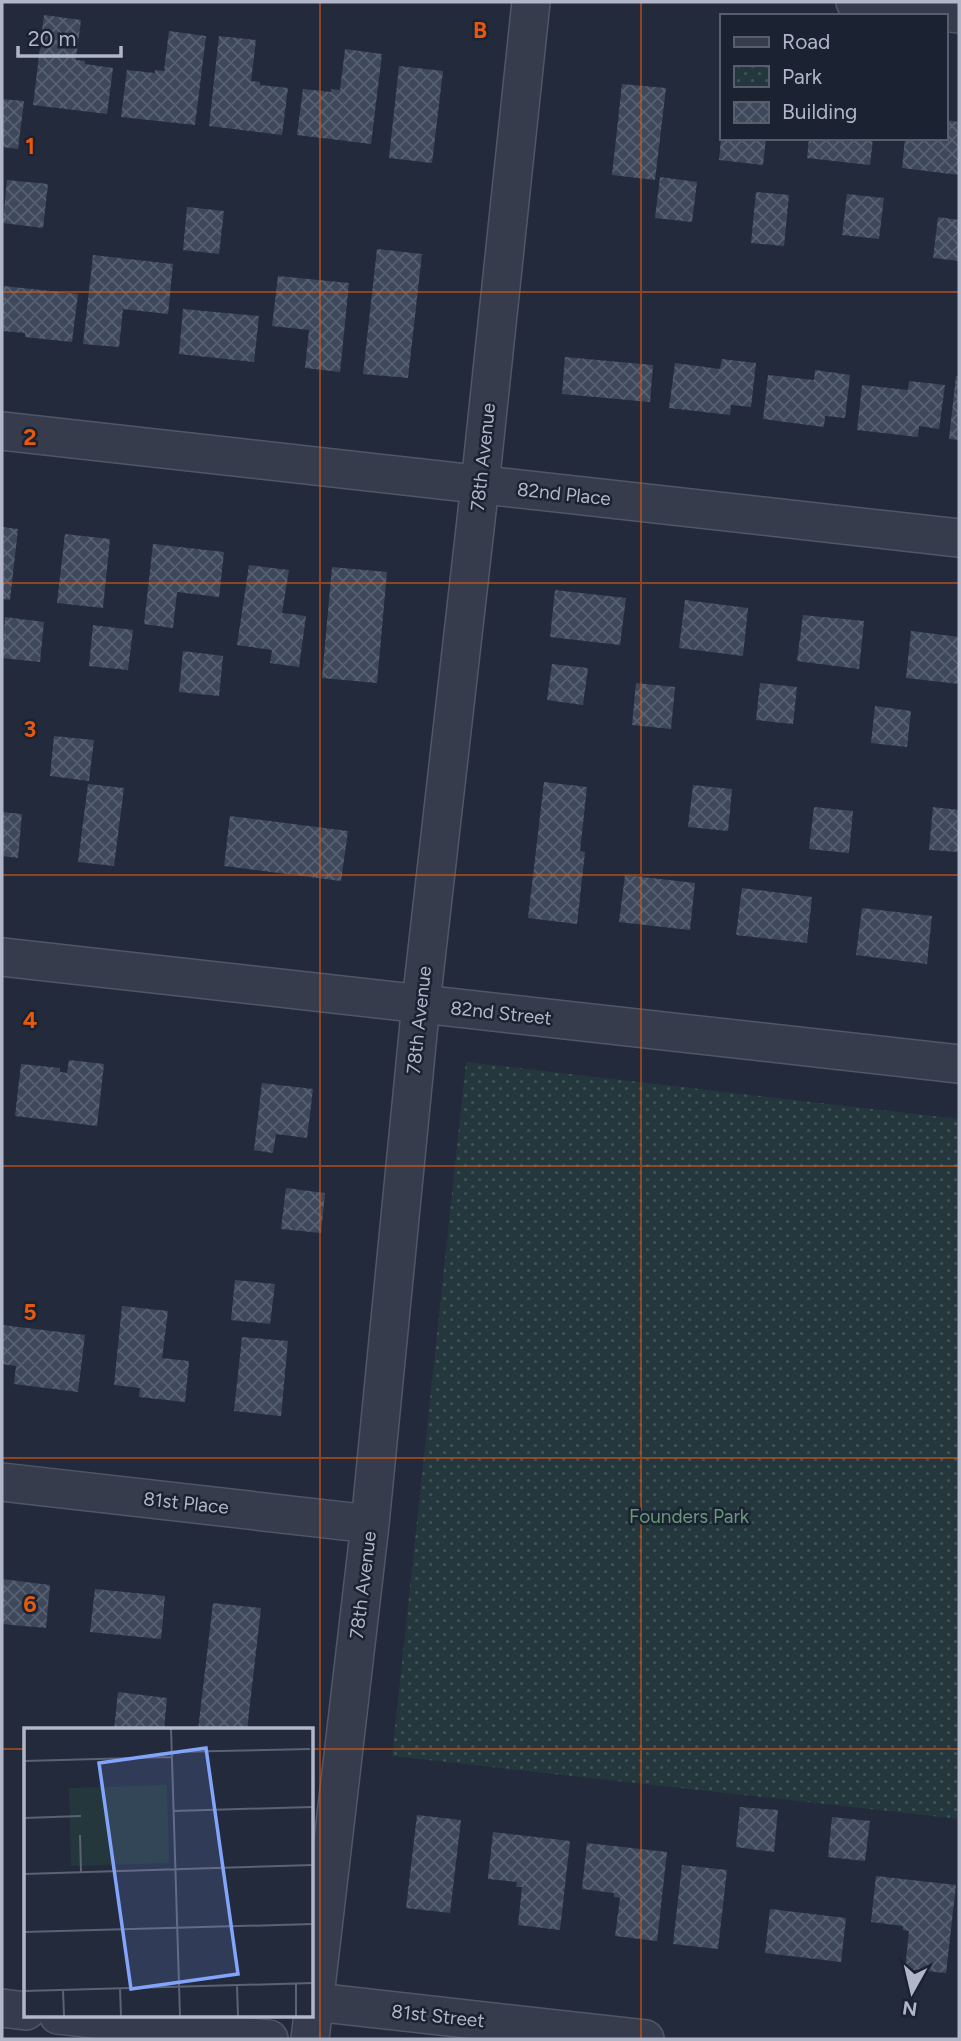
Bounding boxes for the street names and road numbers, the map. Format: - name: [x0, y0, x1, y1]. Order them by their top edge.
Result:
- street label: 78th Avenue: [466, 402, 500, 512]
- street label: 82nd Place: [516, 478, 612, 510]
- street label: 78th Avenue: [402, 965, 436, 1075]
- street label: 82nd Street: [449, 996, 553, 1030]
- street label: 81st Place: [142, 1487, 230, 1519]
- street label: 78th Avenue: [345, 1530, 381, 1640]
- street label: 81st Street: [390, 2000, 486, 2032]

